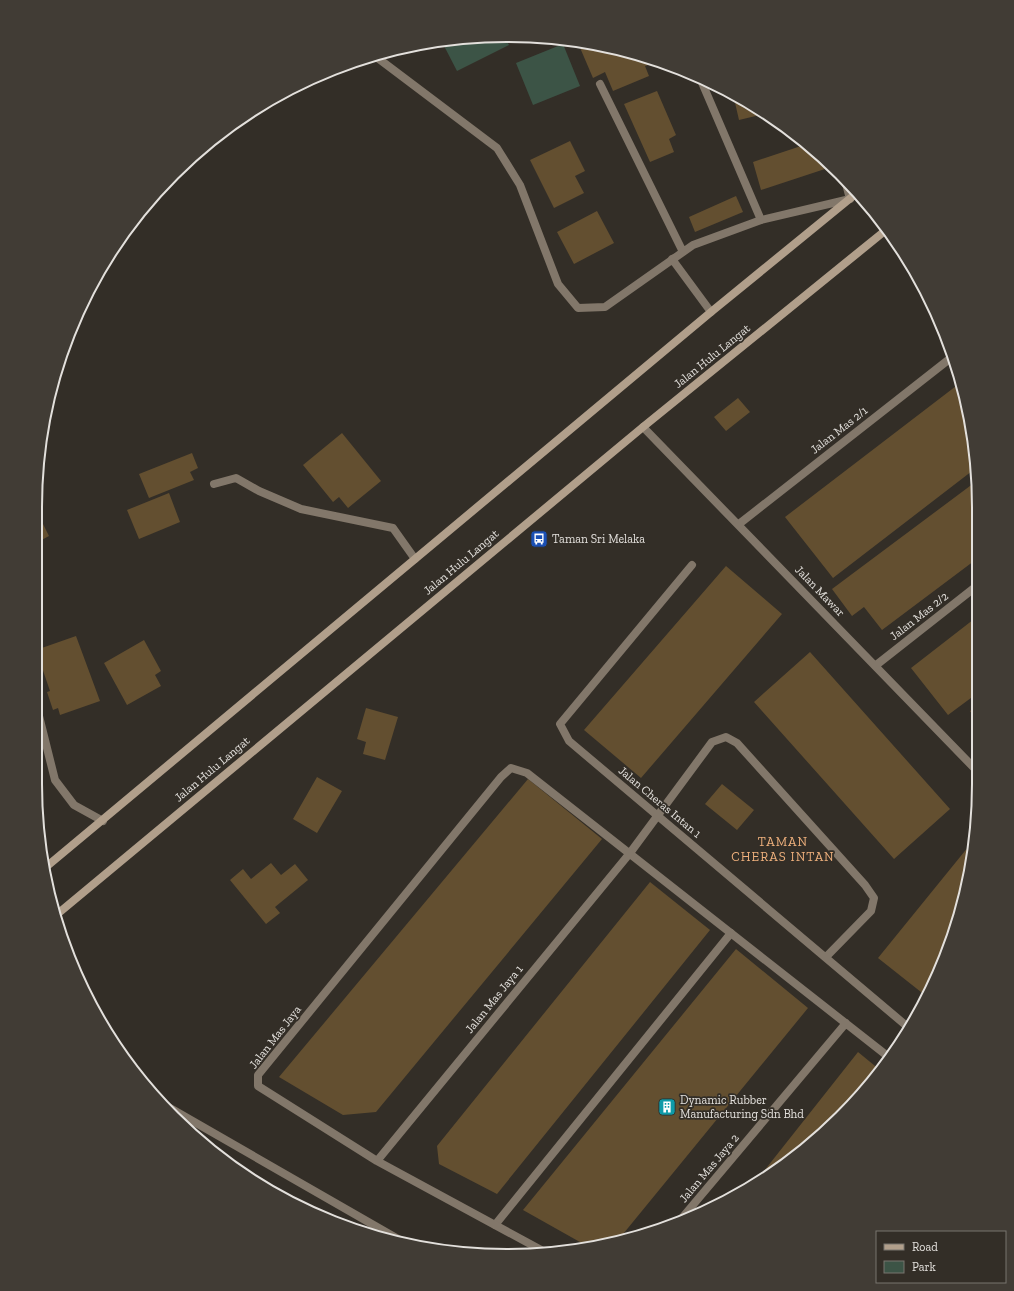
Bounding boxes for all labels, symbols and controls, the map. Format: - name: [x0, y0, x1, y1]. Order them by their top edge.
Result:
- street label: Jalan Hulu Langat: [671, 321, 753, 391]
- street label: Jalan Mas 2/1: [808, 403, 871, 457]
- street label: Jalan Hulu Langat: [421, 526, 502, 598]
- bus stop icon: Taman Sri Melaka: [529, 529, 549, 549]
- place label: Taman Sri Melaka: [552, 532, 645, 546]
- street label: Jalan Mawar: [792, 563, 848, 619]
- street label: Jalan Mas 2/2: [887, 589, 951, 643]
- street label: Jalan Hulu Langat: [172, 733, 253, 805]
- street label: Jalan Cheras Intan 1: [616, 763, 704, 841]
- district label: TAMAN CHERAS INTAN: [731, 834, 835, 864]
- street label: Jalan Mas Jaya 1: [462, 962, 526, 1036]
- street label: Jalan Mas Jaya: [246, 1003, 304, 1071]
- place label: Dynamic Rubber Manufacturing Sdn Bhd: [680, 1093, 804, 1121]
- building icon: Dynamic Rubber Manufacturing Sdn Bhd: [657, 1097, 677, 1117]
- street label: Jalan Mas Jaya 2: [676, 1131, 742, 1205]
- legend: [876, 1231, 1006, 1283]
- text: Road: [912, 1240, 938, 1254]
- text: Park: [912, 1260, 937, 1274]

